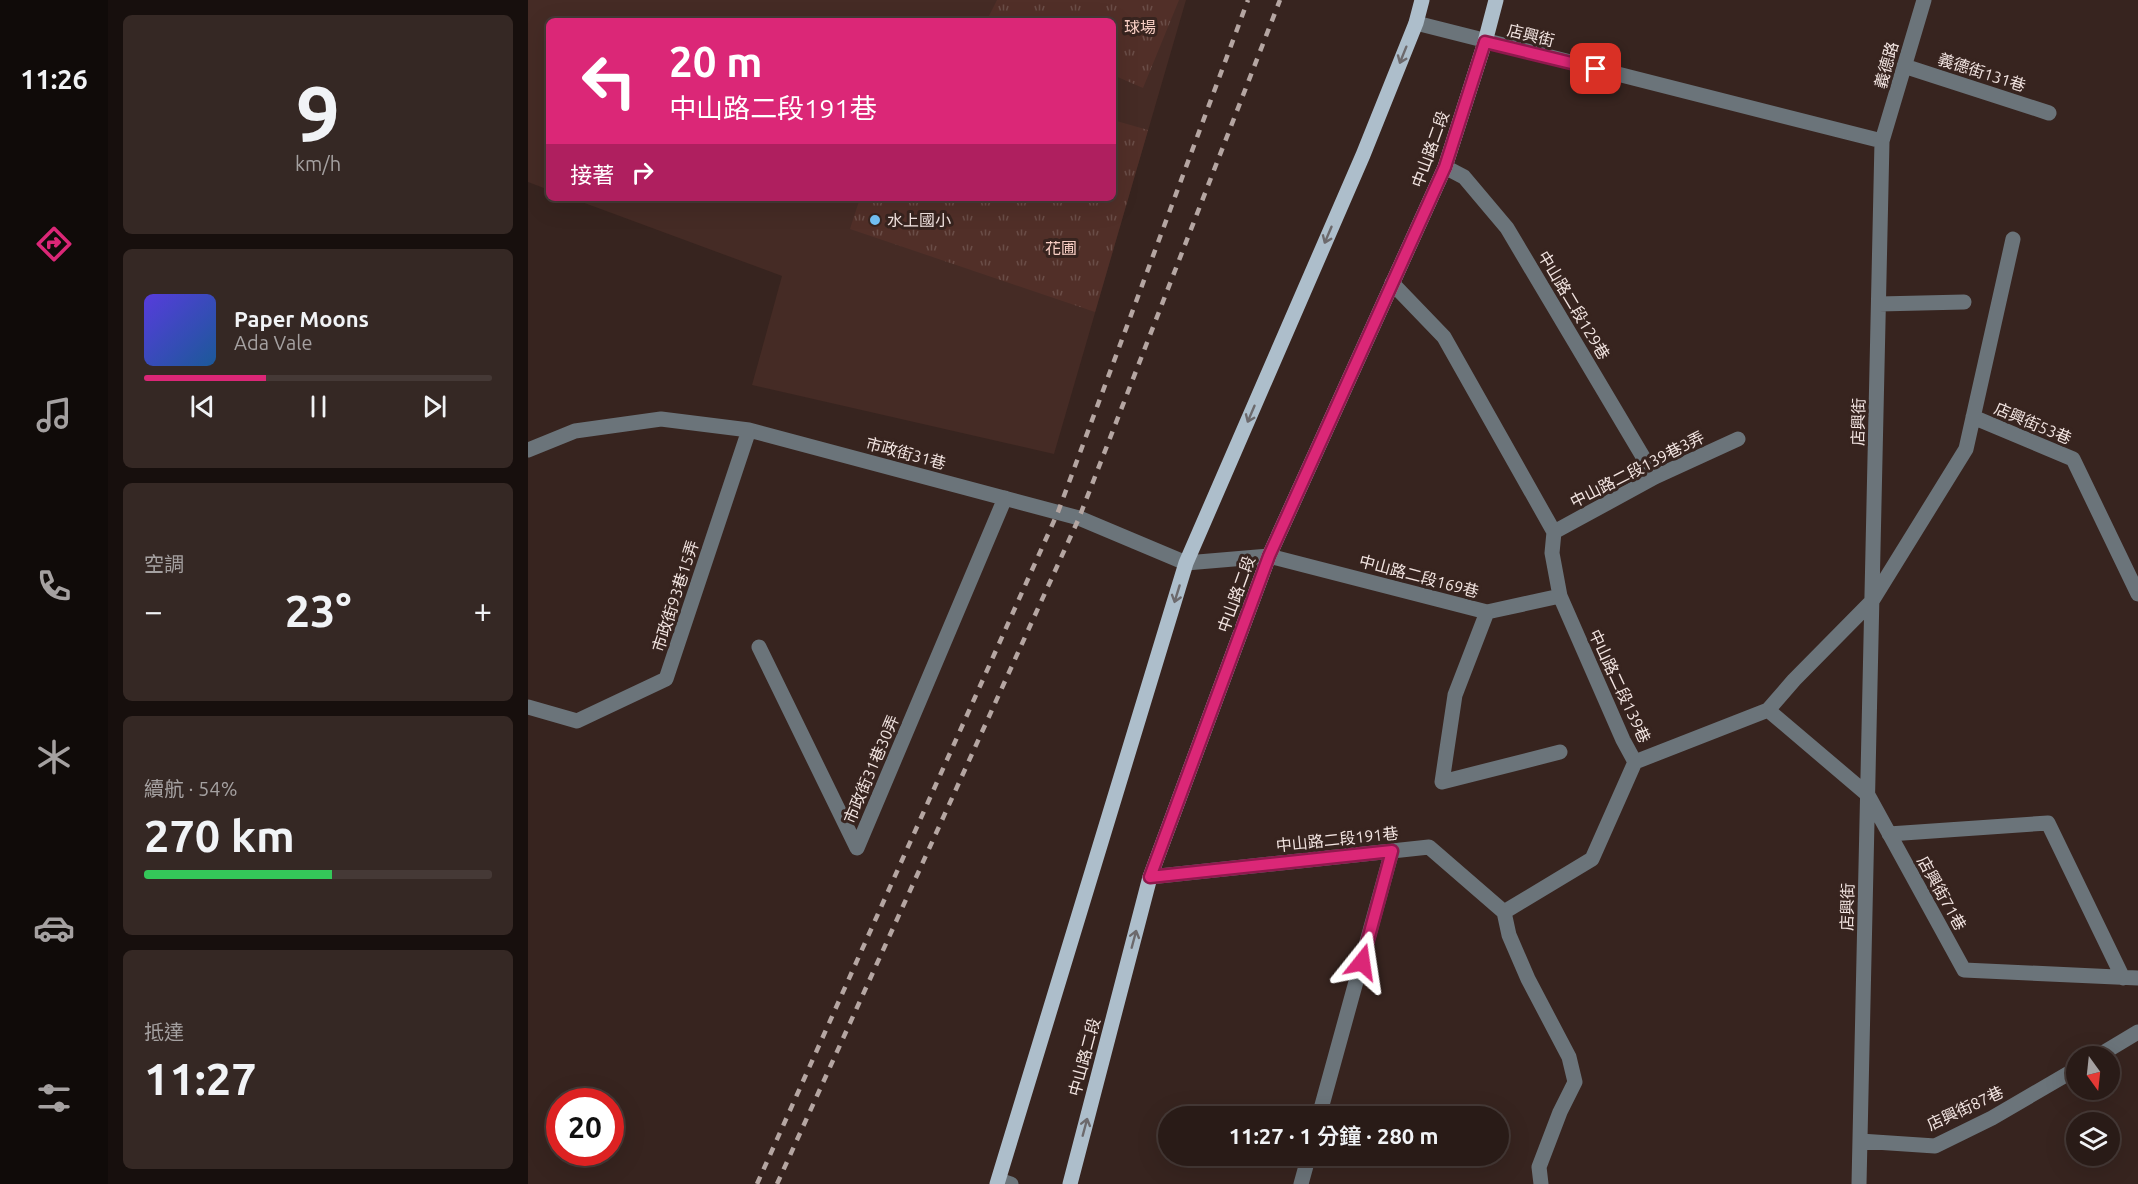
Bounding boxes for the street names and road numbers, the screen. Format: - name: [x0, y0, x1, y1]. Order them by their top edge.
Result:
- street label: 店興街: [1506, 20, 1556, 50]
- street label: 義德路: [1871, 39, 1901, 91]
- street label: 義德街131巷: [1936, 49, 2028, 95]
- street label: 中山路二段: [1408, 108, 1452, 190]
- street label: 中山路二段129巷: [1535, 248, 1613, 362]
- street label: 店興街: [1849, 398, 1867, 446]
- street label: 店興街53巷: [1992, 399, 2074, 447]
- street label: 中山路二段139巷3弄: [1567, 427, 1707, 511]
- street label: 市政街31巷: [864, 434, 948, 472]
- street label: 市政街93巷15弄: [649, 538, 701, 654]
- street label: 中山路二段169巷: [1357, 551, 1481, 601]
- street label: 中山路二段: [1214, 553, 1258, 635]
- street label: 中山路二段139巷: [1586, 626, 1654, 746]
- street label: 市政街31巷30弄: [840, 712, 902, 826]
- street label: 中山路二段191巷: [1275, 824, 1399, 854]
- street label: 店興街71巷: [1914, 853, 1970, 933]
- street label: 店興街: [1838, 883, 1856, 931]
- street label: 中山路二段: [1065, 1016, 1103, 1098]
- street label: 店興街87巷: [1924, 1083, 2006, 1133]

